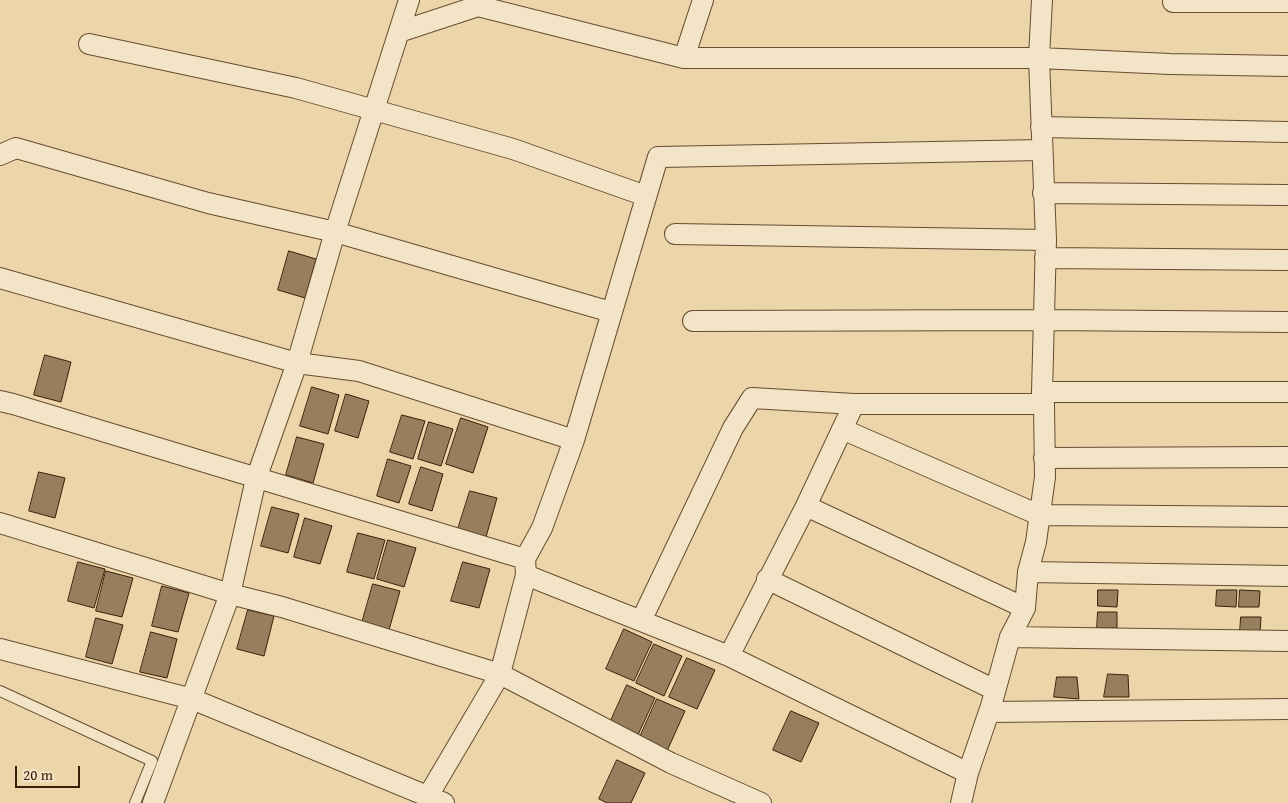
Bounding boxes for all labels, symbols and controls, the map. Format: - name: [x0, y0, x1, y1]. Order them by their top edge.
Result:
- scale bar: [18, 756, 82, 788]
- text: 20 m: [23, 764, 53, 785]

